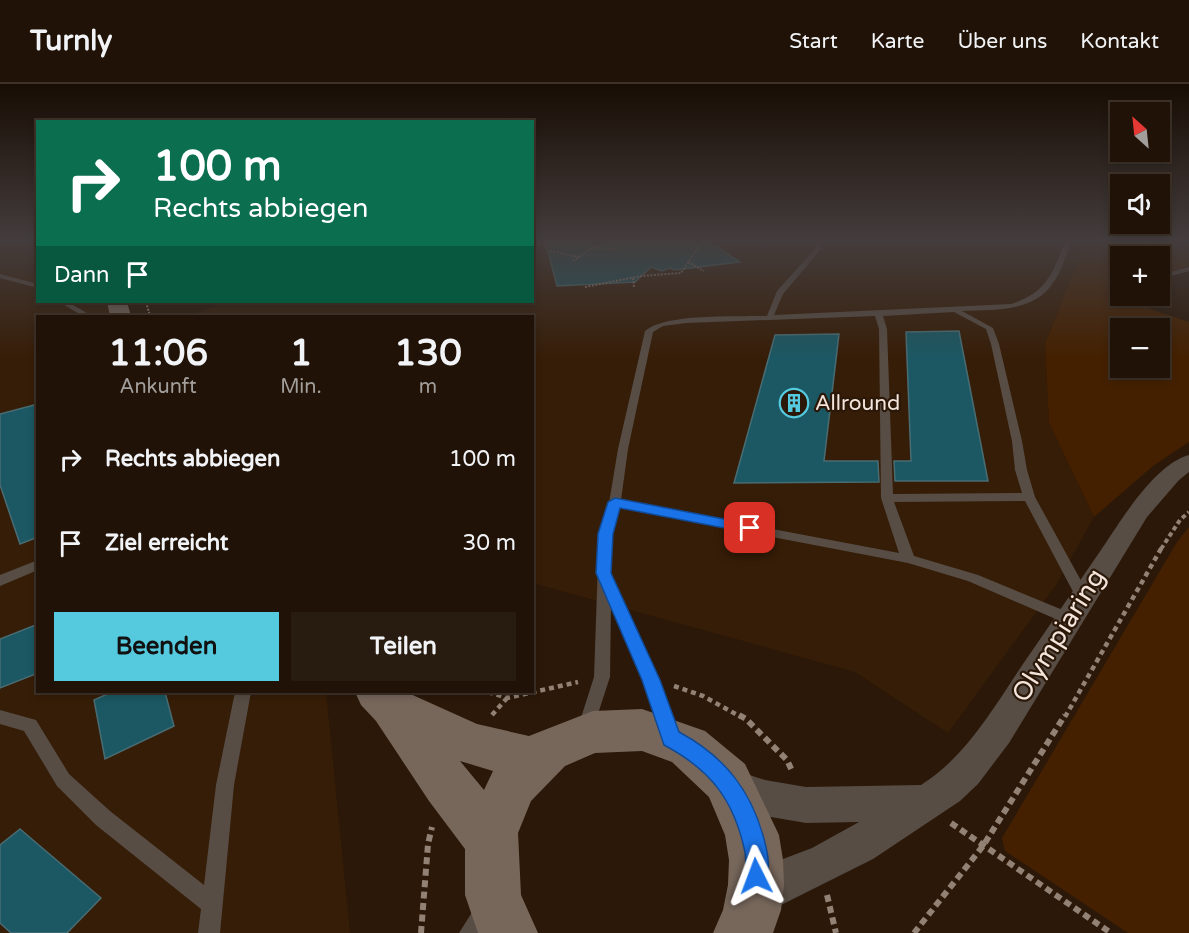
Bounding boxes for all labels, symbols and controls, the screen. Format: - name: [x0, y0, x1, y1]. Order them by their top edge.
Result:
- text: Turnly: [30, 24, 112, 58]
- text: Start: [789, 29, 838, 54]
- text: Karte: [871, 29, 924, 54]
- text: Über uns: [957, 29, 1047, 54]
- text: Kontakt: [1080, 29, 1159, 54]
- north arrow: [1110, 102, 1170, 162]
- map controls: [1110, 102, 1170, 378]
- text: 100 m: [153, 141, 282, 192]
- icon: right: [54, 144, 132, 222]
- button: sound: [1110, 174, 1170, 234]
- text: Rechts abbiegen: [153, 192, 368, 225]
- button: +: [1110, 246, 1170, 306]
- icon: arrive: [121, 258, 154, 291]
- text: Dann: [54, 262, 109, 288]
- button: −: [1110, 318, 1170, 378]
- text: 11:06: [108, 332, 208, 375]
- text: 1: [290, 332, 312, 375]
- text: 130: [394, 332, 462, 375]
- text: Ankunft: [120, 375, 197, 399]
- text: Min.: [280, 375, 322, 399]
- text: m: [419, 375, 437, 399]
- building icon: Allround: [778, 387, 810, 419]
- place label: Allround: [815, 391, 900, 416]
- icon: right: [54, 443, 87, 476]
- text: Rechts abbiegen: [105, 446, 280, 472]
- text: 100 m: [449, 446, 516, 472]
- pin: [724, 502, 775, 553]
- icon: arrive: [733, 511, 766, 544]
- icon: arrive: [54, 527, 87, 560]
- text: Ziel erreicht: [105, 530, 228, 556]
- text: 30 m: [462, 530, 516, 556]
- street label: Olympiaring: [1005, 563, 1112, 708]
- button: Beenden: [54, 612, 279, 681]
- button: Teilen: [291, 612, 516, 681]
- position arrow: [724, 844, 788, 908]

